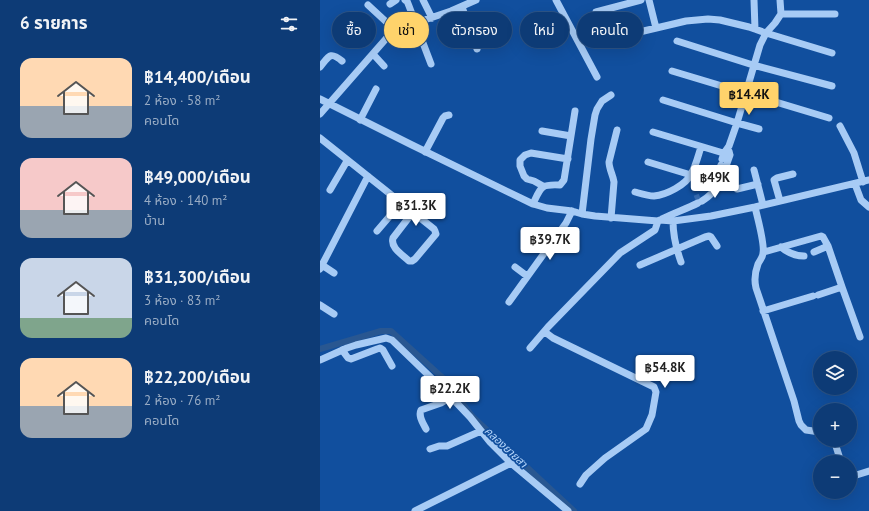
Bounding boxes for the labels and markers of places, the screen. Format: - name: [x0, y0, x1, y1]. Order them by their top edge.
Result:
- pin: ฿14.4K: [716, 82, 782, 116]
- pin: ฿49K: [691, 165, 739, 199]
- pin: ฿31.3K: [383, 193, 449, 227]
- pin: ฿39.7K: [517, 227, 583, 261]
- pin: ฿54.8K: [632, 355, 698, 389]
- pin: ฿22.2K: [417, 376, 483, 410]

